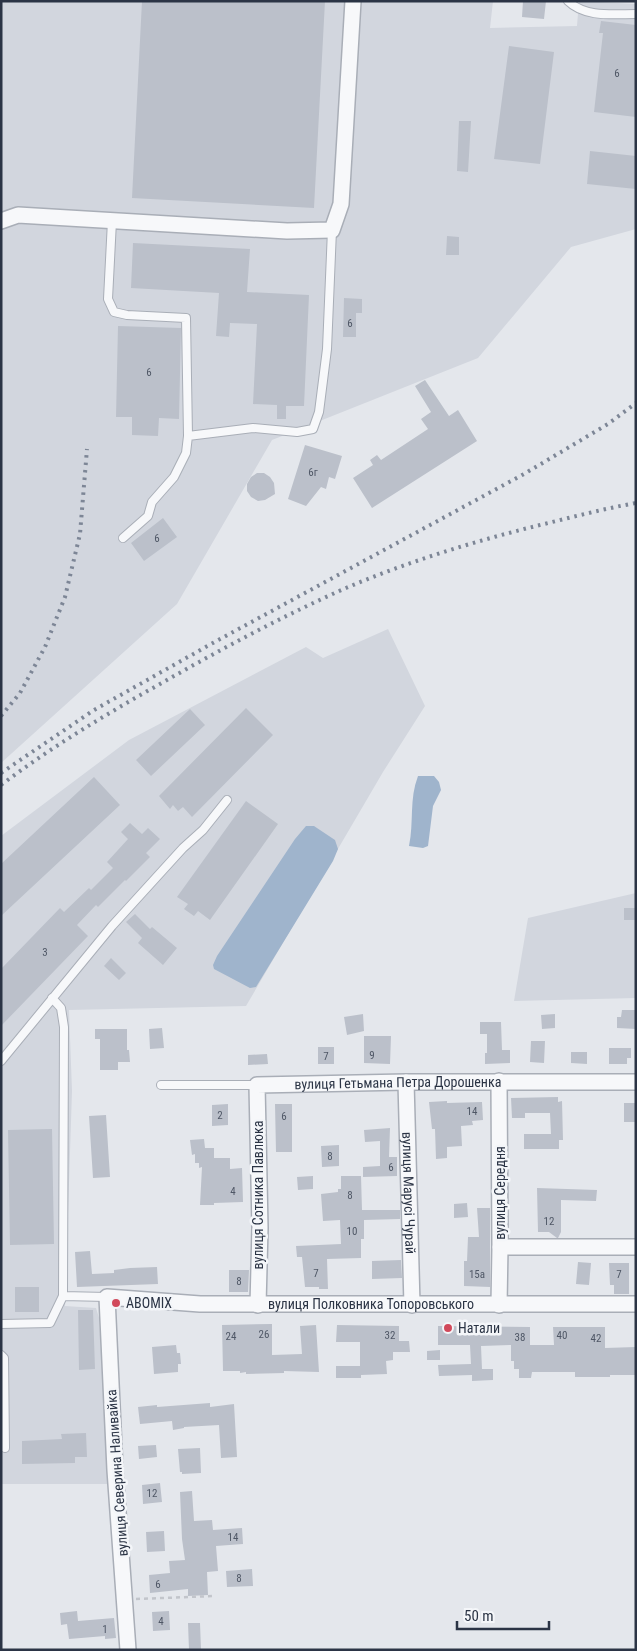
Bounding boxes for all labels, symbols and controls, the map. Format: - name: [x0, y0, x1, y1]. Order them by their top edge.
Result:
- house number: 6: [614, 67, 620, 80]
- house number: 6: [347, 317, 353, 330]
- house number: 6: [146, 366, 152, 379]
- house number: 6г: [308, 466, 318, 479]
- house number: 6: [154, 532, 160, 545]
- house number: 3: [42, 946, 48, 959]
- house number: 9: [369, 1049, 375, 1062]
- house number: 7: [323, 1050, 329, 1063]
- street label: вулиця Гетьмана Петра Дорошенка: [294, 1074, 501, 1092]
- house number: 14: [467, 1105, 478, 1118]
- house number: 2: [217, 1109, 223, 1122]
- house number: 6: [281, 1110, 287, 1123]
- street label: вулиця Сотника Павлюка: [250, 1121, 266, 1269]
- street label: вулиця Марусі Чурай: [399, 1132, 419, 1254]
- street label: вулиця Середня: [492, 1146, 508, 1240]
- house number: 8: [327, 1150, 333, 1163]
- house number: 6: [388, 1161, 394, 1174]
- house number: 4: [230, 1185, 236, 1198]
- house number: 8: [347, 1189, 353, 1202]
- house number: 12: [544, 1215, 554, 1228]
- house number: 10: [347, 1225, 357, 1238]
- house number: 7: [313, 1267, 319, 1280]
- house number: 15а: [469, 1268, 485, 1281]
- house number: 7: [616, 1268, 622, 1281]
- house number: 8: [236, 1275, 242, 1288]
- place label: ABOMIX: [126, 1295, 172, 1311]
- street label: вулиця Полковника Топоровського: [268, 1296, 474, 1312]
- marker: ABOMIX: [110, 1297, 122, 1309]
- place label: Натали: [458, 1320, 500, 1336]
- marker: Натали: [442, 1322, 454, 1334]
- house number: 26: [259, 1328, 269, 1341]
- house number: 32: [385, 1329, 395, 1342]
- house number: 40: [557, 1329, 567, 1342]
- house number: 24: [226, 1330, 237, 1343]
- house number: 38: [515, 1331, 525, 1344]
- house number: 42: [591, 1332, 601, 1345]
- street label: вулиця Северина Наливайка: [103, 1389, 131, 1557]
- house number: 12: [147, 1487, 157, 1500]
- house number: 14: [228, 1531, 239, 1544]
- house number: 8: [236, 1572, 242, 1585]
- house number: 6: [155, 1578, 161, 1591]
- scale bar: [457, 1598, 550, 1630]
- text: 50 m: [464, 1607, 494, 1625]
- house number: 4: [158, 1615, 164, 1628]
- house number: 1: [102, 1623, 108, 1636]

